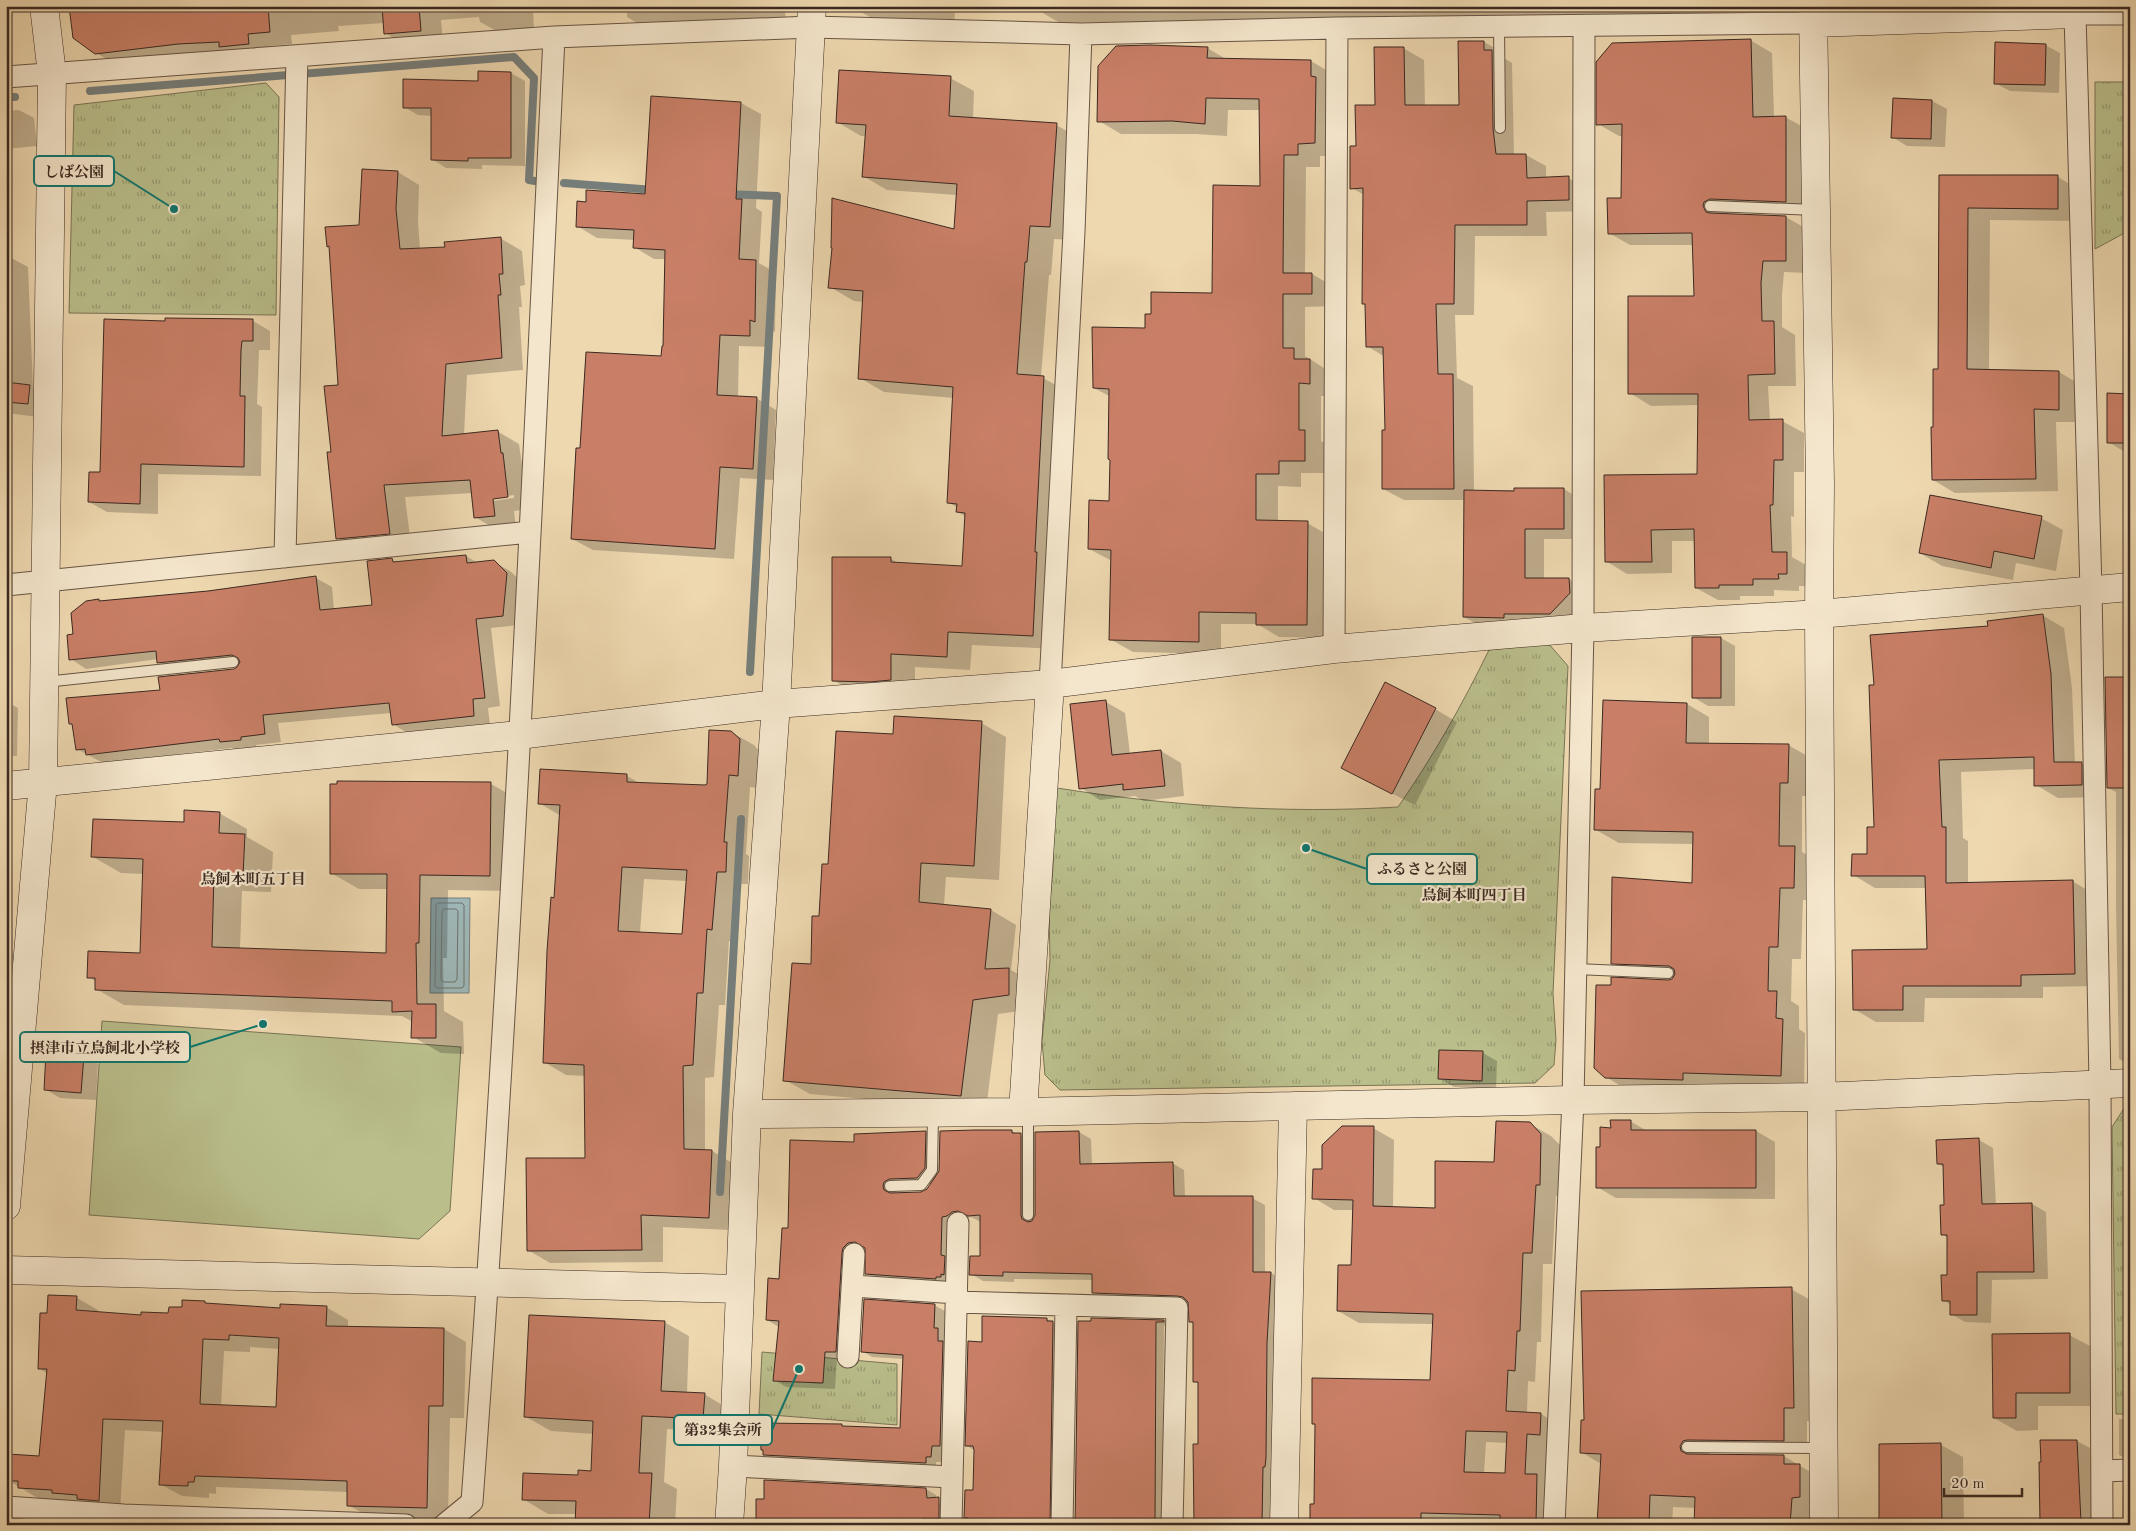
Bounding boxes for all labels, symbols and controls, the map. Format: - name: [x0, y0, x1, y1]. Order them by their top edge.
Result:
- callout: しば公園: [34, 156, 114, 186]
- text: しば公園: [44, 164, 104, 181]
- callout: ふるさと公園: [1367, 854, 1477, 884]
- text: ふるさと公園: [1377, 861, 1467, 878]
- district label: 鳥飼本町五丁目: [200, 871, 306, 888]
- district label: 鳥飼本町四丁目: [1421, 887, 1527, 904]
- callout: 摂津市立鳥飼北小学校: [20, 1032, 190, 1062]
- text: 摂津市立鳥飼北小学校: [30, 1040, 180, 1057]
- callout: 第32集会所: [674, 1415, 772, 1445]
- text: 第32集会所: [684, 1422, 762, 1439]
- scale bar: [1944, 1466, 2021, 1498]
- text: 20 m: [1951, 1477, 1985, 1492]

